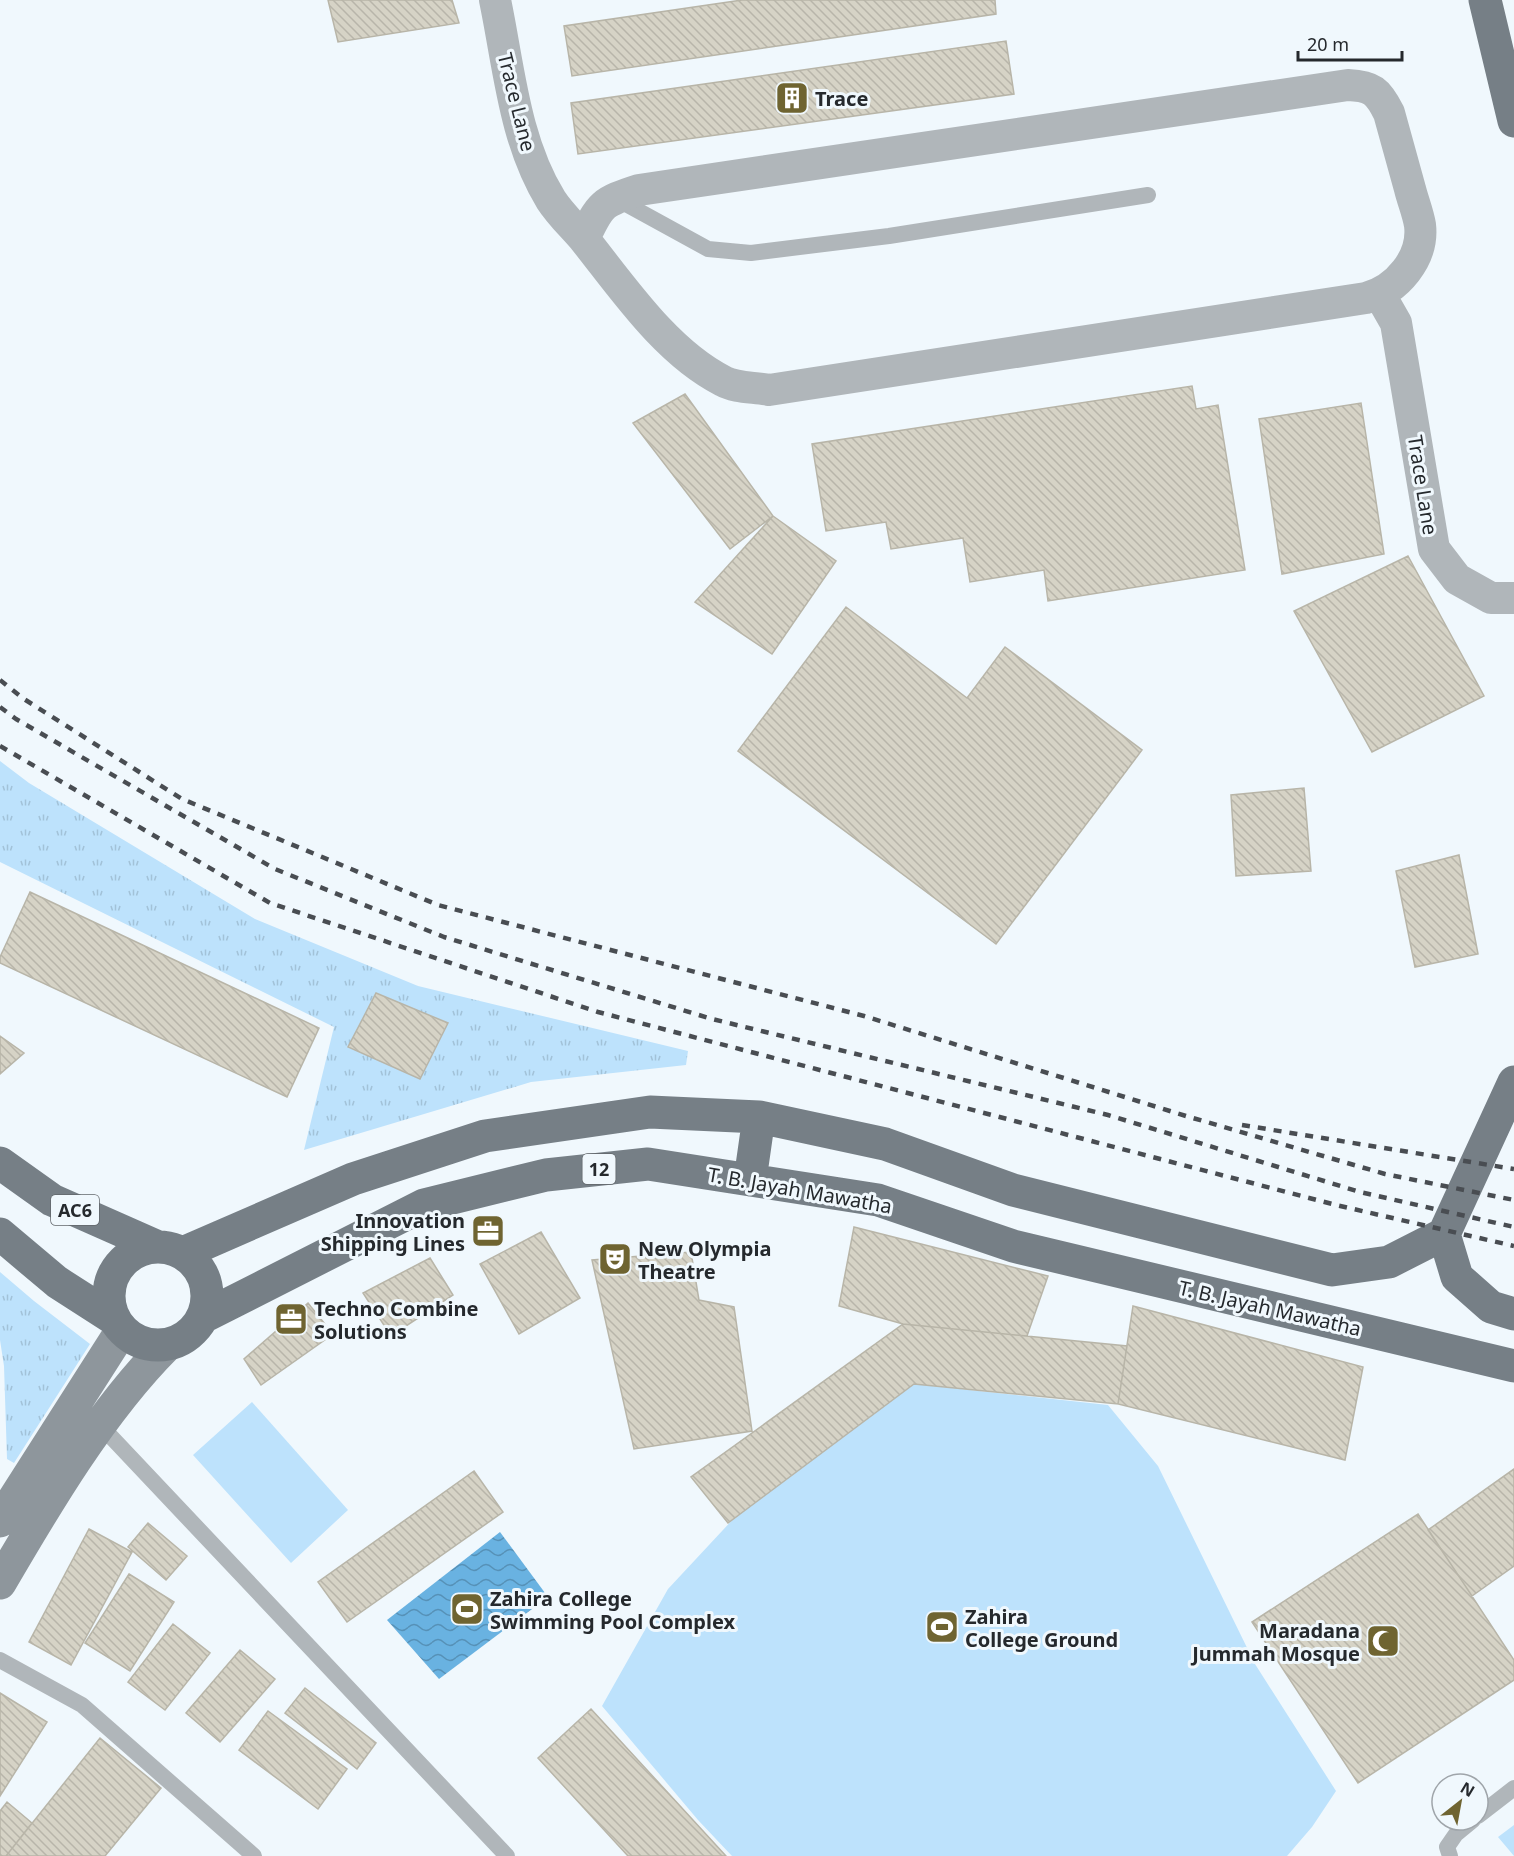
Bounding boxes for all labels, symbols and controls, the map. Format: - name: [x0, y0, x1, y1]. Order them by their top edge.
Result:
- scale bar: [1298, 24, 1402, 62]
- text: 20 m: [1307, 32, 1349, 56]
- street label: Trace Lane: [492, 50, 542, 154]
- building icon: Trace: [774, 80, 810, 116]
- place label: Trace: [815, 85, 868, 112]
- street label: Trace Lane: [1402, 433, 1444, 537]
- road number: 12: [582, 1154, 616, 1184]
- street label: T. B. Jayah Mawatha: [706, 1161, 894, 1219]
- road number: AC6: [51, 1195, 99, 1225]
- place label: Innovation Shipping Lines: [321, 1207, 465, 1257]
- office icon: Innovation Shipping Lines: [470, 1213, 506, 1249]
- place label: New Olympia Theatre: [638, 1235, 771, 1285]
- theatre icon: New Olympia Theatre: [597, 1241, 633, 1277]
- street label: T. B. Jayah Mawatha: [1176, 1274, 1364, 1342]
- place label: Techno Combine Solutions: [314, 1295, 479, 1345]
- office icon: Techno Combine Solutions: [273, 1301, 309, 1337]
- place label: Zahira College Swimming Pool Complex: [490, 1585, 735, 1635]
- sports icon: Zahira College Swimming Pool Complex: [449, 1591, 485, 1627]
- place label: Zahira College Ground: [965, 1603, 1118, 1653]
- sports icon: Zahira College Ground: [924, 1609, 960, 1645]
- place label: Maradana Jummah Mosque: [1190, 1617, 1360, 1667]
- mosque icon: Maradana Jummah Mosque: [1365, 1623, 1401, 1659]
- north arrow: [1430, 1772, 1490, 1832]
- text: N: [1456, 1776, 1479, 1802]

